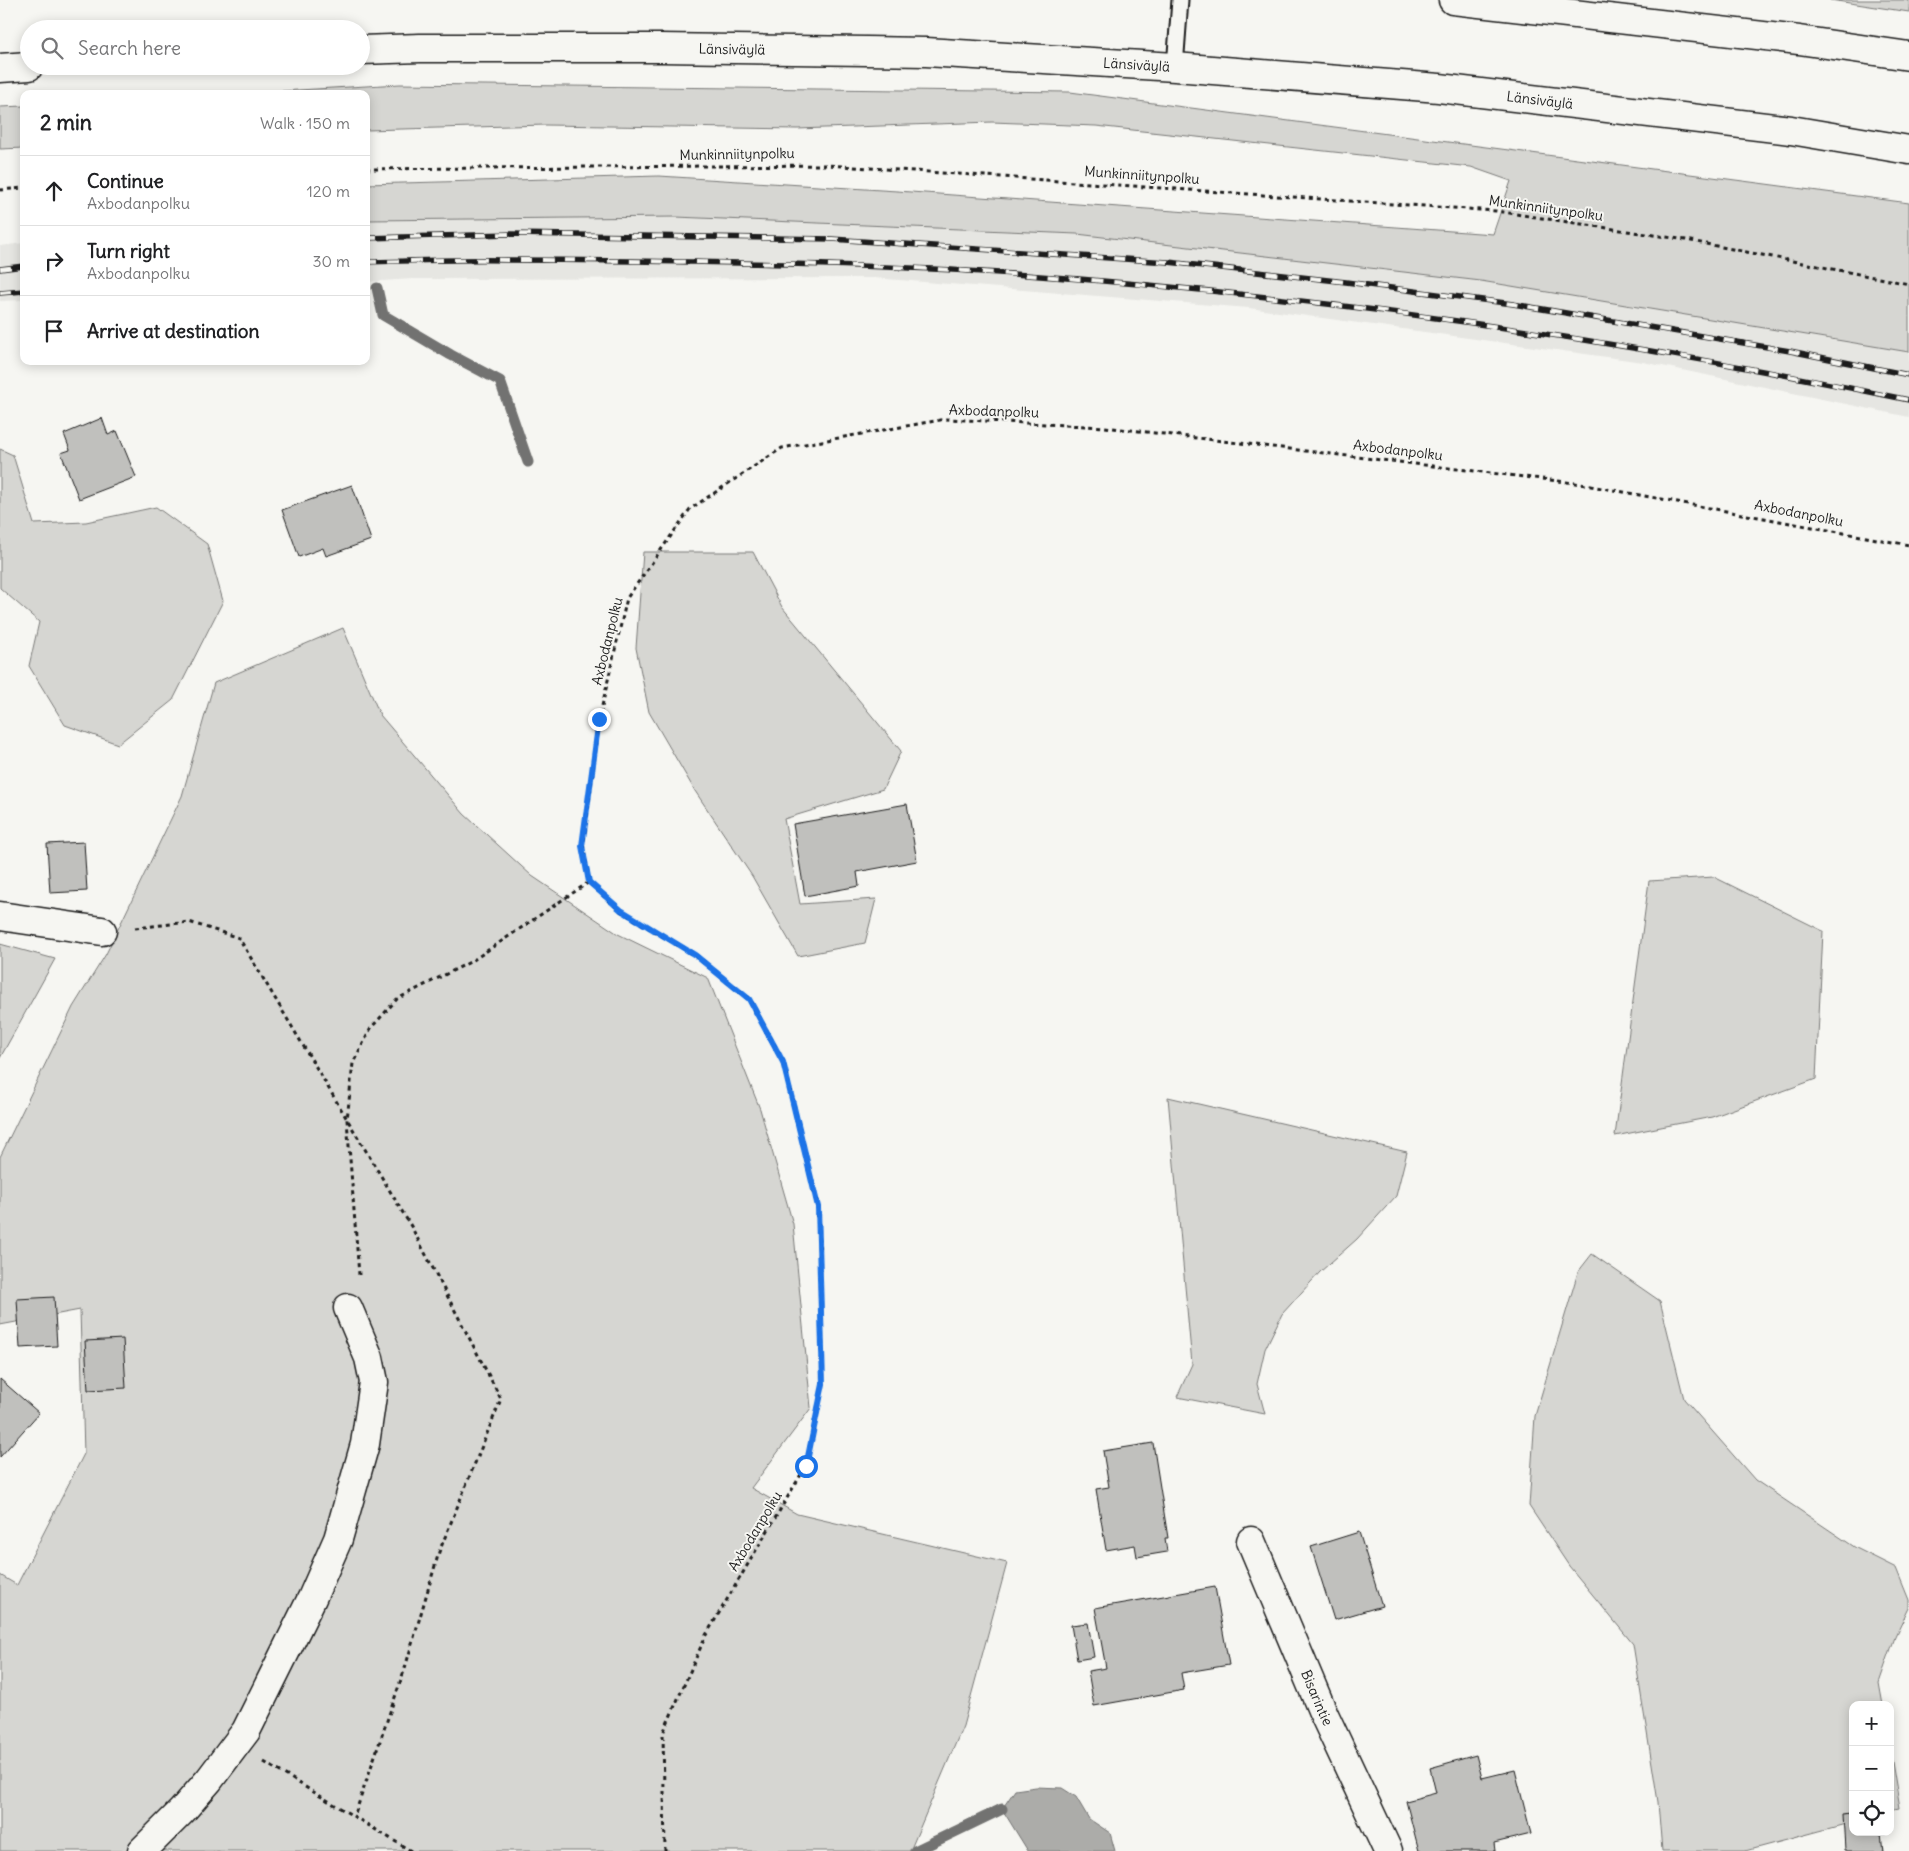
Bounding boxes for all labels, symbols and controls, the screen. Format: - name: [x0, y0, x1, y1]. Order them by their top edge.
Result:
- search box: [20, 20, 370, 75]
- icon: search: [38, 34, 66, 62]
- text: Search here: [78, 36, 181, 60]
- street label: Länsiväylä: [698, 40, 766, 59]
- street label: Länsiväylä: [1103, 54, 1170, 76]
- street label: Länsiväylä: [1506, 87, 1574, 113]
- text: 2 min: [40, 109, 92, 136]
- text: Walk · 150 m: [260, 113, 350, 133]
- street label: Munkinniitynpolku: [679, 144, 795, 164]
- street label: Munkinniitynpolku: [1084, 162, 1200, 188]
- text: Continue: [87, 169, 164, 193]
- icon: ahead: [40, 177, 68, 205]
- text: 120 m: [307, 181, 350, 201]
- street label: Munkinniitynpolku: [1488, 191, 1604, 225]
- text: Axbodanpolku: [87, 193, 190, 213]
- text: Turn right: [87, 239, 170, 263]
- icon: right: [40, 247, 68, 275]
- text: 30 m: [313, 251, 350, 271]
- text: Axbodanpolku: [87, 263, 190, 283]
- icon: arrive: [40, 317, 68, 345]
- text: Arrive at destination: [87, 319, 260, 343]
- street label: Axbodanpolku: [949, 400, 1039, 422]
- street label: Axbodanpolku: [1352, 436, 1444, 464]
- street label: Axbodanpolku: [1753, 496, 1845, 530]
- street label: Axbodanpolku: [587, 595, 627, 687]
- route end: [588, 708, 611, 731]
- route start: [795, 1455, 818, 1478]
- street label: Axbodanpolku: [724, 1488, 786, 1574]
- street label: Bisarintie: [1297, 1667, 1337, 1728]
- map controls: [1849, 1701, 1894, 1836]
- button: +: [1849, 1701, 1894, 1746]
- button: −: [1849, 1746, 1894, 1791]
- button: locate: [1849, 1791, 1894, 1836]

